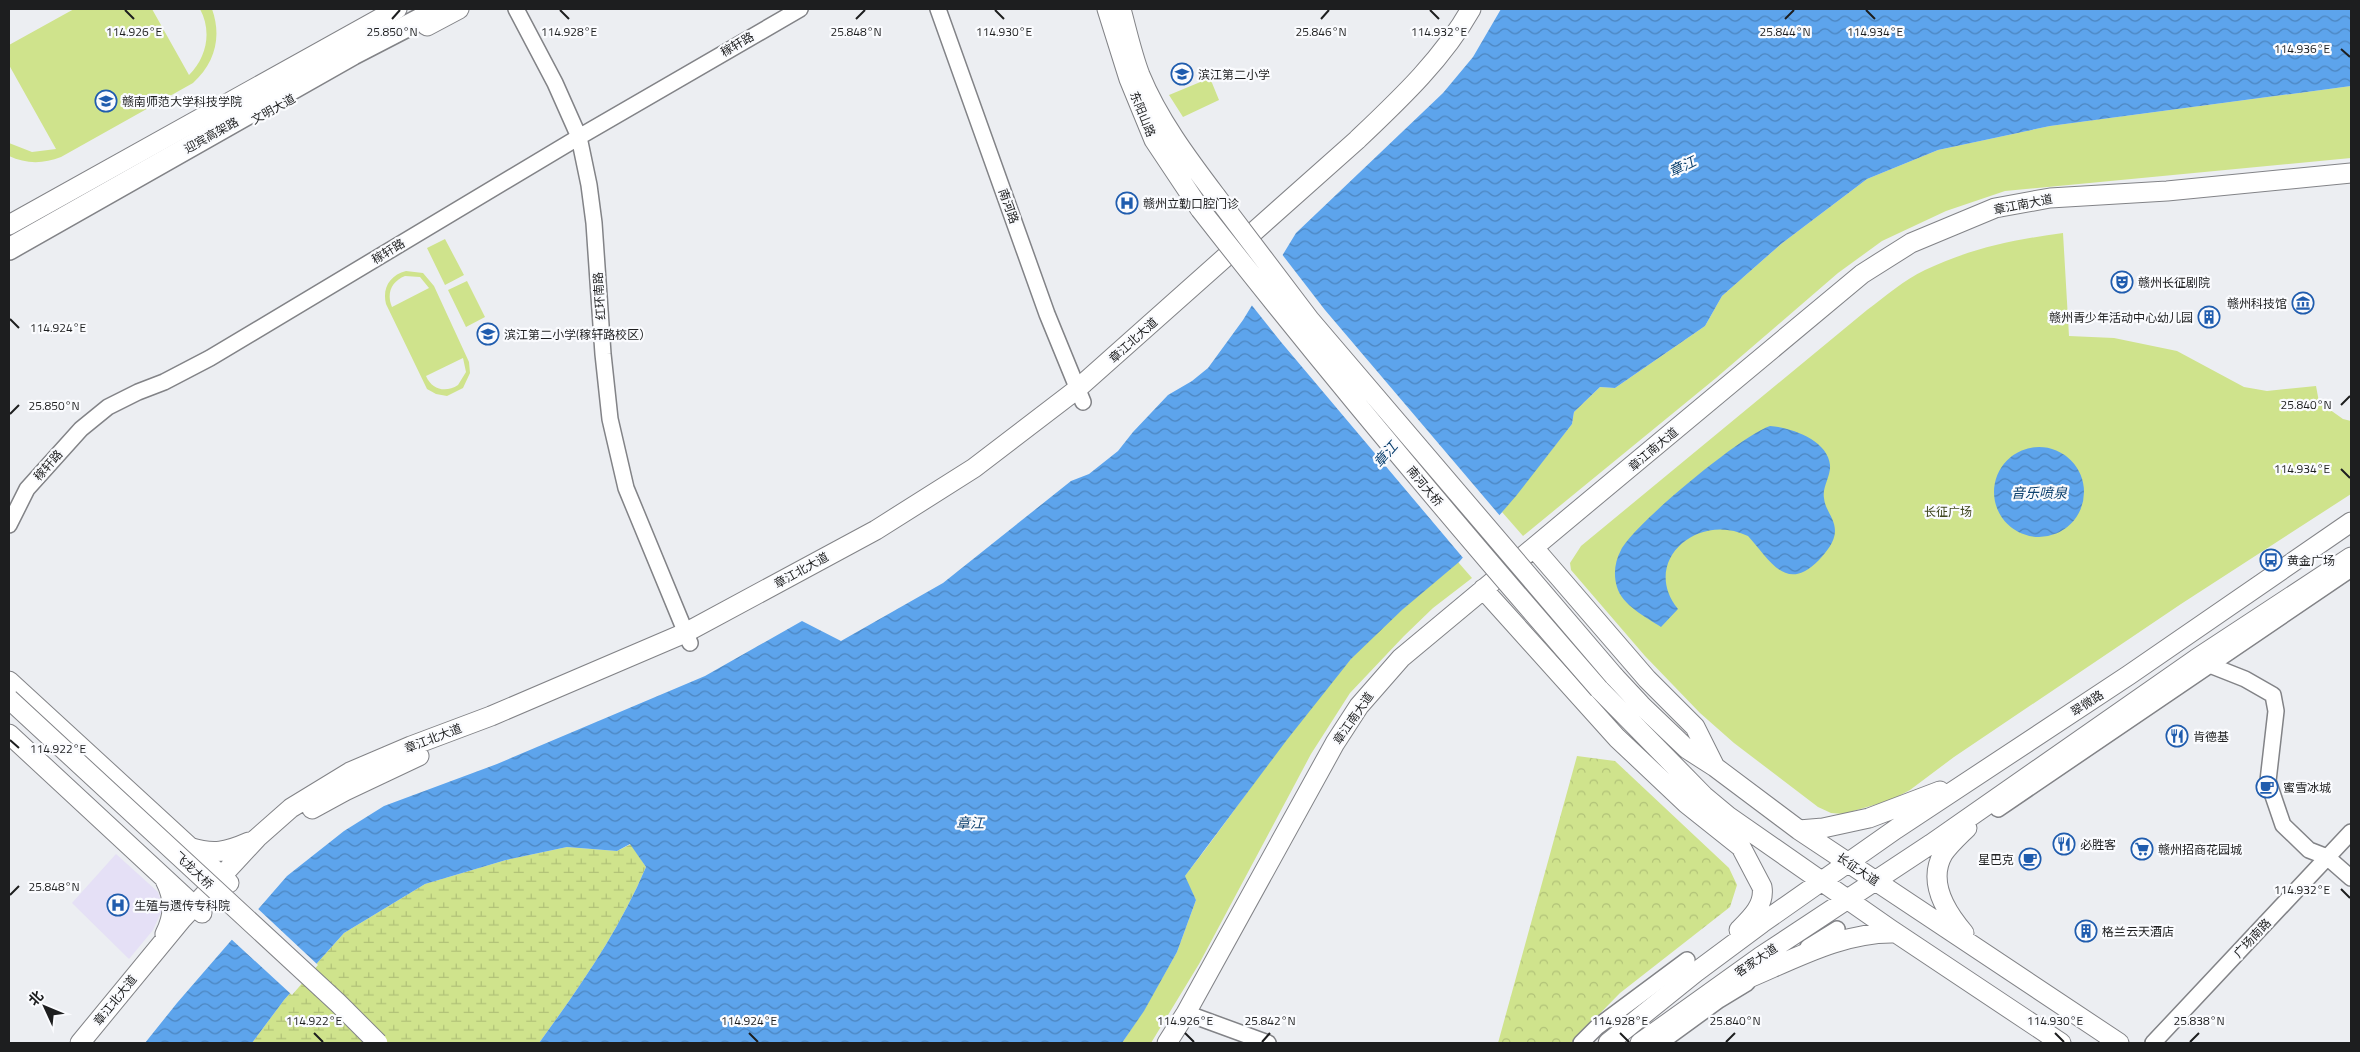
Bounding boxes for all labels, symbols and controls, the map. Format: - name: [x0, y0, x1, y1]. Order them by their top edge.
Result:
- text: 114.926°E: [106, 22, 162, 41]
- text: 25.850°N: [366, 22, 418, 41]
- text: 114.928°E: [541, 22, 597, 41]
- text: 25.848°N: [830, 22, 882, 41]
- text: 114.930°E: [976, 22, 1032, 41]
- text: 25.846°N: [1295, 22, 1347, 41]
- text: 114.932°E: [1411, 22, 1467, 41]
- text: 25.844°N: [1759, 22, 1811, 41]
- text: 114.934°E: [1847, 22, 1903, 41]
- street label: 稼轩路: [717, 27, 757, 61]
- text: 114.936°E: [2274, 39, 2330, 58]
- school or university icon: 滨江第二小学: [1170, 62, 1194, 86]
- place label: 滨江第二小学: [1198, 65, 1270, 84]
- street label: 东阳山路: [1125, 88, 1161, 140]
- school or university icon: 赣南师范大学科技学院: [94, 89, 118, 113]
- street label: 文明大道: [247, 89, 299, 129]
- place label: 赣南师范大学科技学院: [122, 92, 242, 111]
- street label: 迎宾高架路: [180, 112, 242, 158]
- water label: 章江: [1665, 150, 1701, 182]
- street label: 南河路: [994, 186, 1024, 226]
- street label: 章江南大道: [1992, 189, 2054, 219]
- hospital icon: 赣州立勤口腔门诊: [1115, 191, 1139, 215]
- place label: 赣州立勤口腔门诊: [1143, 194, 1239, 213]
- street label: 稼轩路: [368, 234, 408, 268]
- theatre icon: 赣州长征剧院: [2110, 270, 2134, 294]
- street label: 红环南路: [588, 271, 610, 321]
- place label: 赣州长征剧院: [2138, 273, 2210, 292]
- museum icon: 赣州科技馆: [2291, 291, 2315, 315]
- place label: 赣州科技馆: [2227, 294, 2287, 313]
- building icon: 赣州青少年活动中心幼儿园: [2197, 305, 2221, 329]
- place label: 赣州青少年活动中心幼儿园: [2049, 308, 2193, 327]
- street label: 章江北大道: [1104, 313, 1162, 367]
- text: 114.924°E: [30, 318, 86, 337]
- school or university icon: 滨江第二小学(稼轩路校区）: [476, 322, 500, 346]
- place label: 滨江第二小学(稼轩路校区）: [504, 325, 651, 344]
- text: 25.840°N: [2280, 395, 2332, 414]
- text: 25.850°N: [28, 396, 80, 415]
- street label: 章江南大道: [1624, 422, 1682, 476]
- water label: 章江: [1368, 435, 1403, 471]
- street label: 稼轩路: [29, 445, 67, 485]
- text: 114.934°E: [2274, 459, 2330, 478]
- street label: 南河大桥: [1402, 462, 1448, 510]
- water label: 音乐喷泉: [2011, 482, 2068, 503]
- park label: 长征广场: [1924, 502, 1972, 521]
- street label: 章江北大道: [770, 547, 832, 593]
- bus stop icon: 黄金广场: [2259, 548, 2283, 572]
- place label: 黄金广场: [2287, 551, 2335, 570]
- street label: 翠微路: [2067, 685, 2107, 721]
- street label: 章江南大道: [1328, 688, 1378, 748]
- street label: 章江北大道: [402, 718, 464, 758]
- restaurant icon: 肯德基: [2165, 724, 2189, 748]
- place label: 肯德基: [2193, 727, 2229, 746]
- text: 114.922°E: [30, 739, 86, 758]
- cafe icon: 蜜雪冰城: [2255, 775, 2279, 799]
- place label: 蜜雪冰城: [2283, 778, 2331, 797]
- water label: 章江: [956, 812, 986, 833]
- restaurant icon: 必胜客: [2052, 832, 2076, 856]
- place label: 必胜客: [2080, 835, 2116, 854]
- supermarket icon: 赣州招商花园城: [2130, 837, 2154, 861]
- place label: 赣州招商花园城: [2158, 840, 2242, 859]
- street label: 飞龙大桥: [170, 847, 218, 893]
- cafe icon: 星巴克: [2018, 847, 2042, 871]
- street label: 长征大道: [1833, 848, 1883, 890]
- place label: 星巴克: [1978, 850, 2014, 869]
- text: 25.848°N: [28, 877, 80, 896]
- text: 114.932°E: [2274, 880, 2330, 899]
- hospital icon: 生殖与遗传专科院: [106, 893, 130, 917]
- place label: 生殖与遗传专科院: [134, 896, 230, 915]
- street label: 广场南路: [2229, 914, 2275, 962]
- building icon: 格兰云天酒店: [2074, 919, 2098, 943]
- place label: 格兰云天酒店: [2102, 922, 2174, 941]
- street label: 客家大道: [1731, 939, 1781, 981]
- street label: 章江北大道: [89, 971, 141, 1029]
- north arrow: [20, 982, 70, 1032]
- text: 北: [23, 985, 48, 1010]
- text: 114.922°E: [286, 1011, 342, 1030]
- text: 114.924°E: [721, 1011, 777, 1030]
- text: 114.926°E: [1157, 1011, 1213, 1030]
- text: 25.842°N: [1244, 1011, 1296, 1030]
- text: 114.928°E: [1592, 1011, 1648, 1030]
- text: 25.840°N: [1709, 1011, 1761, 1030]
- text: 114.930°E: [2027, 1011, 2083, 1030]
- text: 25.838°N: [2173, 1011, 2225, 1030]

